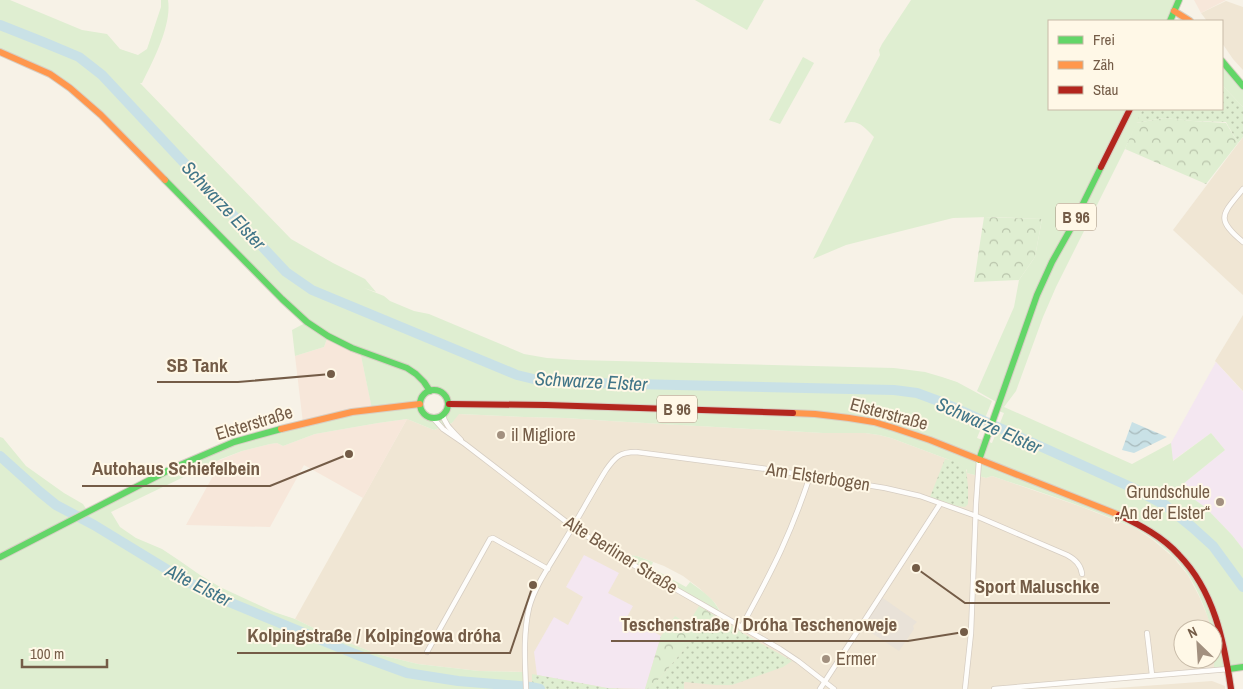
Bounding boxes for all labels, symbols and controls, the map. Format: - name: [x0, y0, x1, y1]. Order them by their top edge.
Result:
- legend: [1048, 20, 1223, 110]
- text: Frei: [1093, 29, 1115, 50]
- text: Zäh: [1093, 54, 1114, 75]
- text: Stau: [1093, 79, 1118, 100]
- water label: Schwarze Elster: [176, 155, 272, 256]
- road number: B 96: [1056, 203, 1096, 230]
- callout: SB Tank: [157, 348, 238, 382]
- text: SB Tank: [166, 352, 228, 378]
- water label: Schwarze Elster: [534, 365, 649, 397]
- water label: Schwarze Elster: [932, 390, 1046, 460]
- street label: Elsterstraße: [847, 391, 931, 436]
- road number: B 96: [657, 396, 697, 422]
- street label: Elsterstraße: [212, 399, 296, 446]
- place label: il Migliore: [511, 422, 576, 447]
- marker: il Migliore: [495, 429, 507, 441]
- callout: Autohaus Schiefelbein: [82, 452, 270, 486]
- text: Autohaus Schiefelbein: [92, 455, 260, 481]
- street label: Am Elsterbogen: [763, 456, 872, 497]
- place label: Grundschule „An der Elster“: [1115, 479, 1210, 525]
- marker: Grundschule „An der Elster“: [1214, 496, 1226, 508]
- street label: Alte Berliner Straße: [559, 509, 683, 600]
- water label: Alte Elster: [161, 557, 237, 613]
- callout: Sport Maluschke: [965, 569, 1110, 603]
- text: Sport Maluschke: [975, 573, 1100, 599]
- callout: Teschenstraße / Dróha Teschenoweje: [611, 607, 908, 641]
- text: Teschenstraße / Dróha Teschenoweje: [621, 611, 898, 637]
- callout: Kolpingstraße / Kolpingowa dróha: [237, 619, 510, 653]
- north arrow: [1173, 619, 1223, 669]
- text: Kolpingstraße / Kolpingowa dróha: [247, 622, 501, 648]
- text: N: [1185, 622, 1200, 642]
- scale bar: [22, 636, 108, 668]
- text: 100 m: [30, 643, 64, 664]
- place label: Ermer: [836, 646, 876, 671]
- marker: Ermer: [820, 653, 832, 665]

